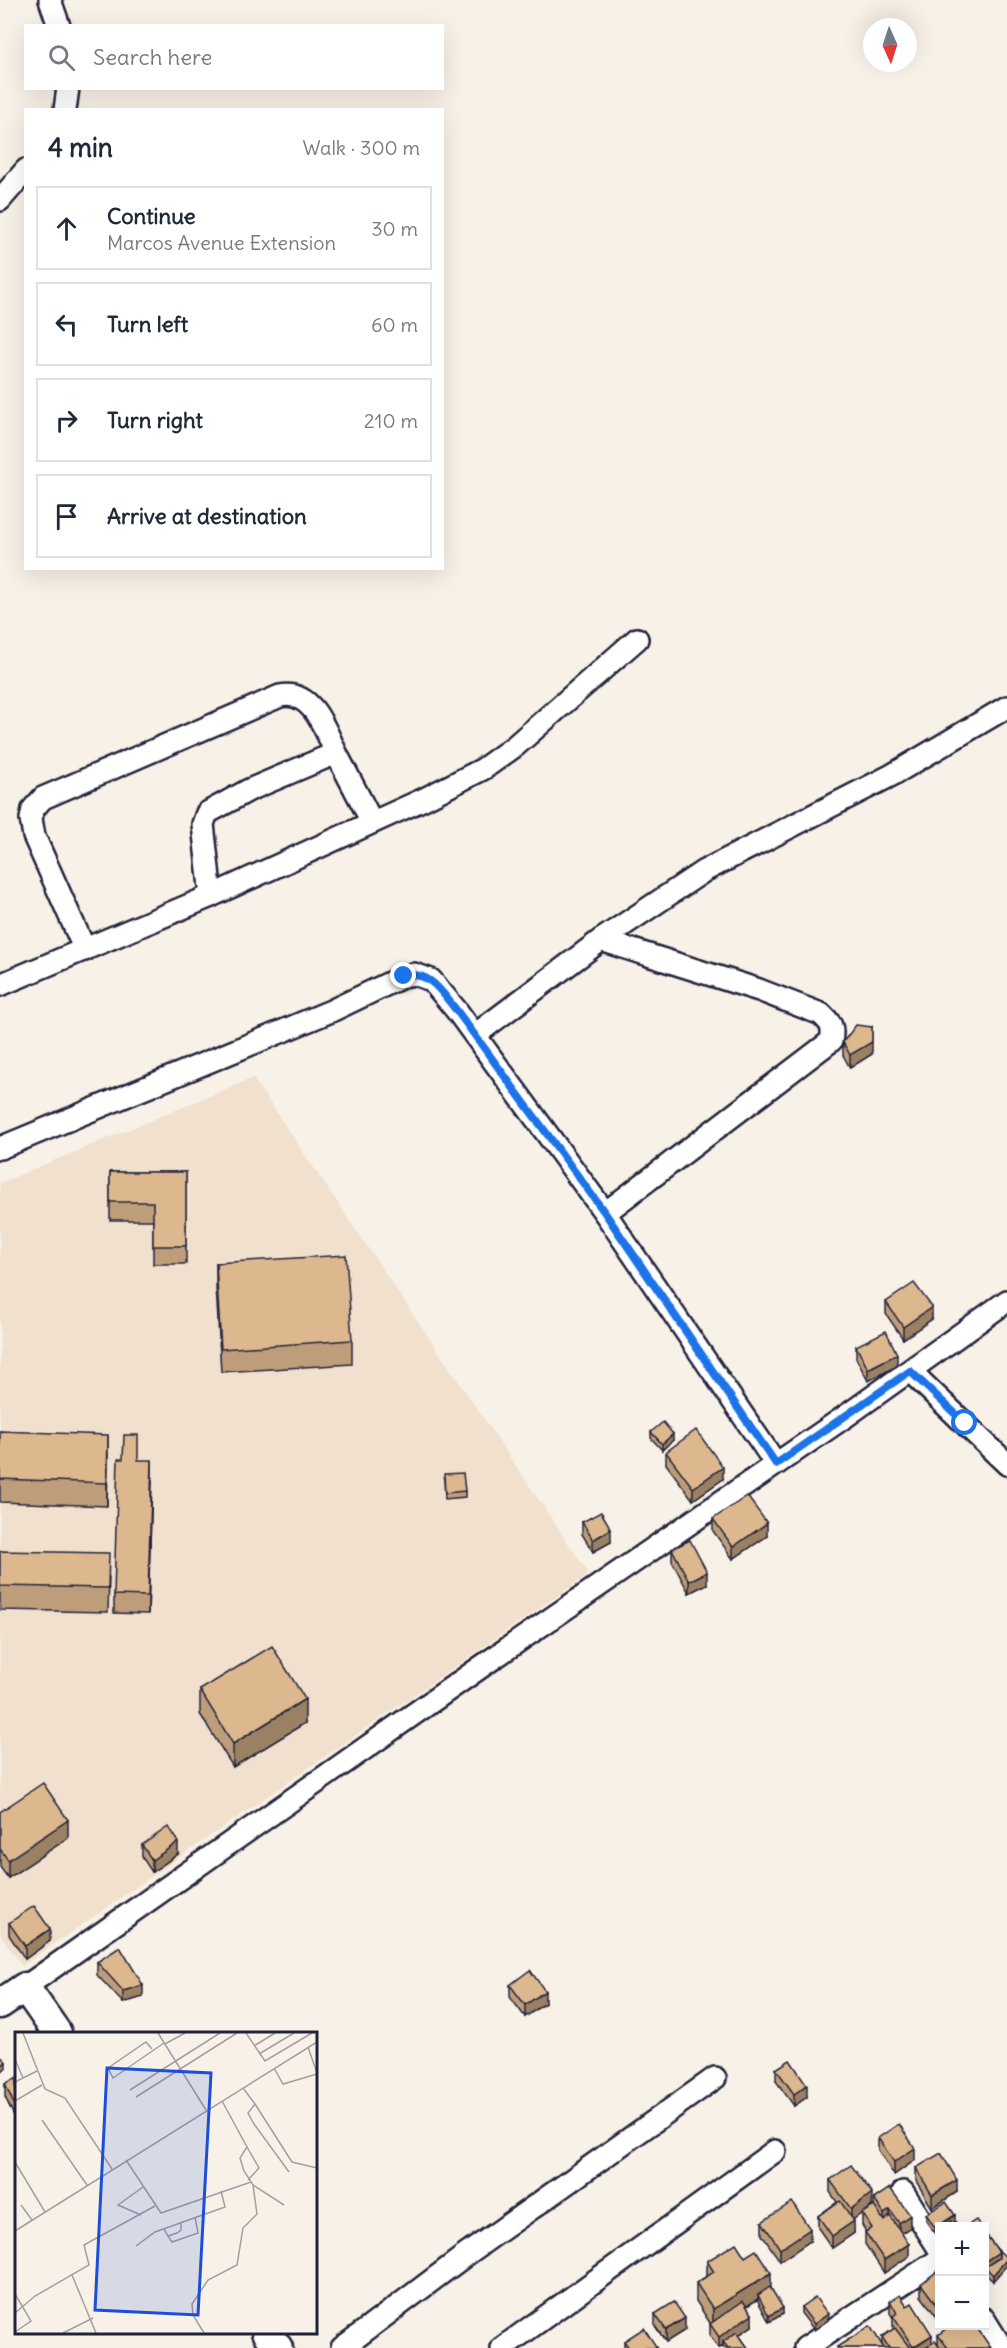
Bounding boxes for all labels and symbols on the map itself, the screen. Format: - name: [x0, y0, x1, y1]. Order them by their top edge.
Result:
- north arrow: [863, 18, 917, 72]
- route end: [390, 962, 416, 988]
- route start: [951, 1409, 977, 1435]
- inset map: [15, 2032, 316, 2333]

